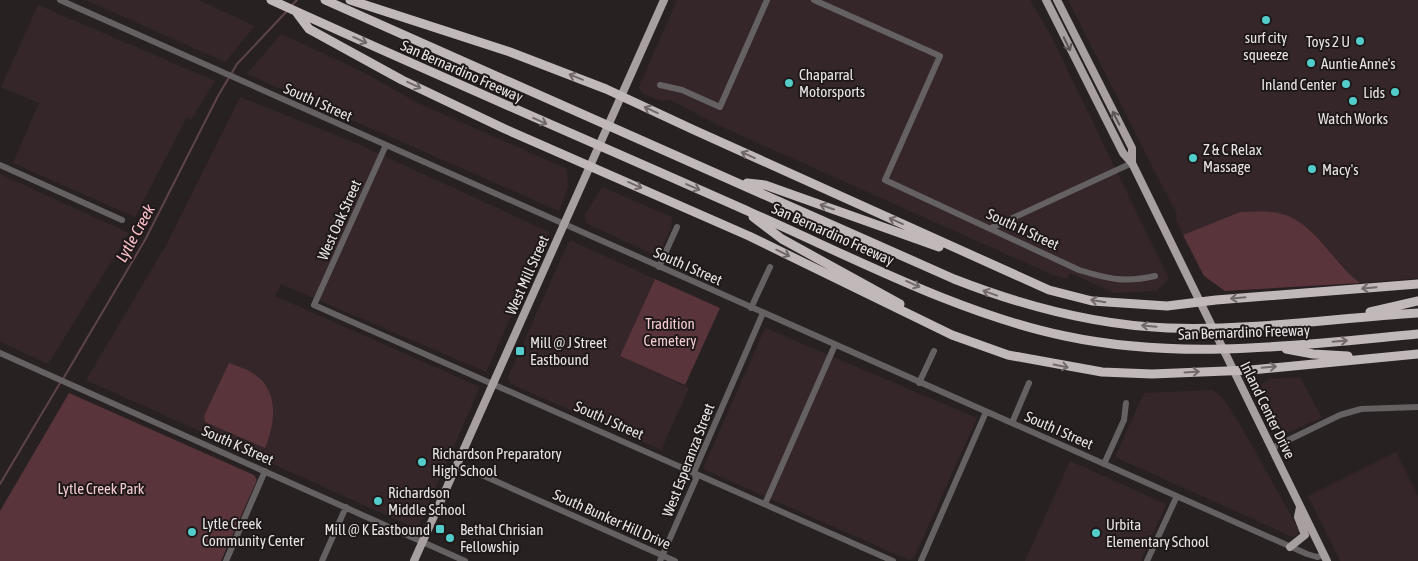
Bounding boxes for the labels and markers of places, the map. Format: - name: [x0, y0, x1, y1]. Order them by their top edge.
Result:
- marker: surf city squeeze: [1260, 14, 1272, 26]
- place label: surf city squeeze: [1243, 29, 1289, 63]
- place label: Toys 2 U: [1306, 33, 1350, 50]
- marker: Toys 2 U: [1354, 35, 1366, 47]
- place label: Auntie Anne's: [1321, 55, 1396, 72]
- marker: Auntie Anne's: [1305, 57, 1317, 69]
- place label: Chaparral Motorsports: [799, 66, 865, 100]
- place label: Inland Center: [1261, 76, 1337, 93]
- marker: Chaparral Motorsports: [783, 77, 795, 89]
- marker: Inland Center: [1340, 78, 1352, 90]
- place label: Lids: [1363, 84, 1385, 101]
- marker: Lids: [1389, 86, 1401, 98]
- marker: Watch Works: [1347, 95, 1359, 107]
- place label: Watch Works: [1318, 110, 1388, 127]
- place label: Z & C Relax Massage: [1203, 141, 1262, 175]
- marker: Z & C Relax Massage: [1187, 152, 1199, 164]
- place label: Macy's: [1322, 161, 1359, 178]
- marker: Macy's: [1306, 163, 1318, 175]
- place label: Mill @ J Street Eastbound: [530, 334, 607, 368]
- marker: Mill @ J Street Eastbound: [514, 345, 526, 357]
- place label: Richardson Preparatory High School: [432, 445, 562, 479]
- marker: Richardson Preparatory High School: [416, 456, 428, 468]
- place label: Richardson Middle School: [388, 484, 466, 518]
- marker: Richardson Middle School: [372, 495, 384, 507]
- place label: Lytle Creek Community Center: [202, 515, 305, 549]
- place label: Urbita Elementary School: [1106, 516, 1209, 550]
- place label: Mill @ K Eastbound: [325, 521, 430, 538]
- place label: Bethal Chrisian Fellowship: [460, 521, 543, 555]
- marker: Mill @ K Eastbound: [434, 523, 446, 535]
- marker: Lytle Creek Community Center: [186, 526, 198, 538]
- marker: Urbita Elementary School: [1090, 527, 1102, 539]
- marker: Bethal Chrisian Fellowship: [444, 532, 456, 544]

